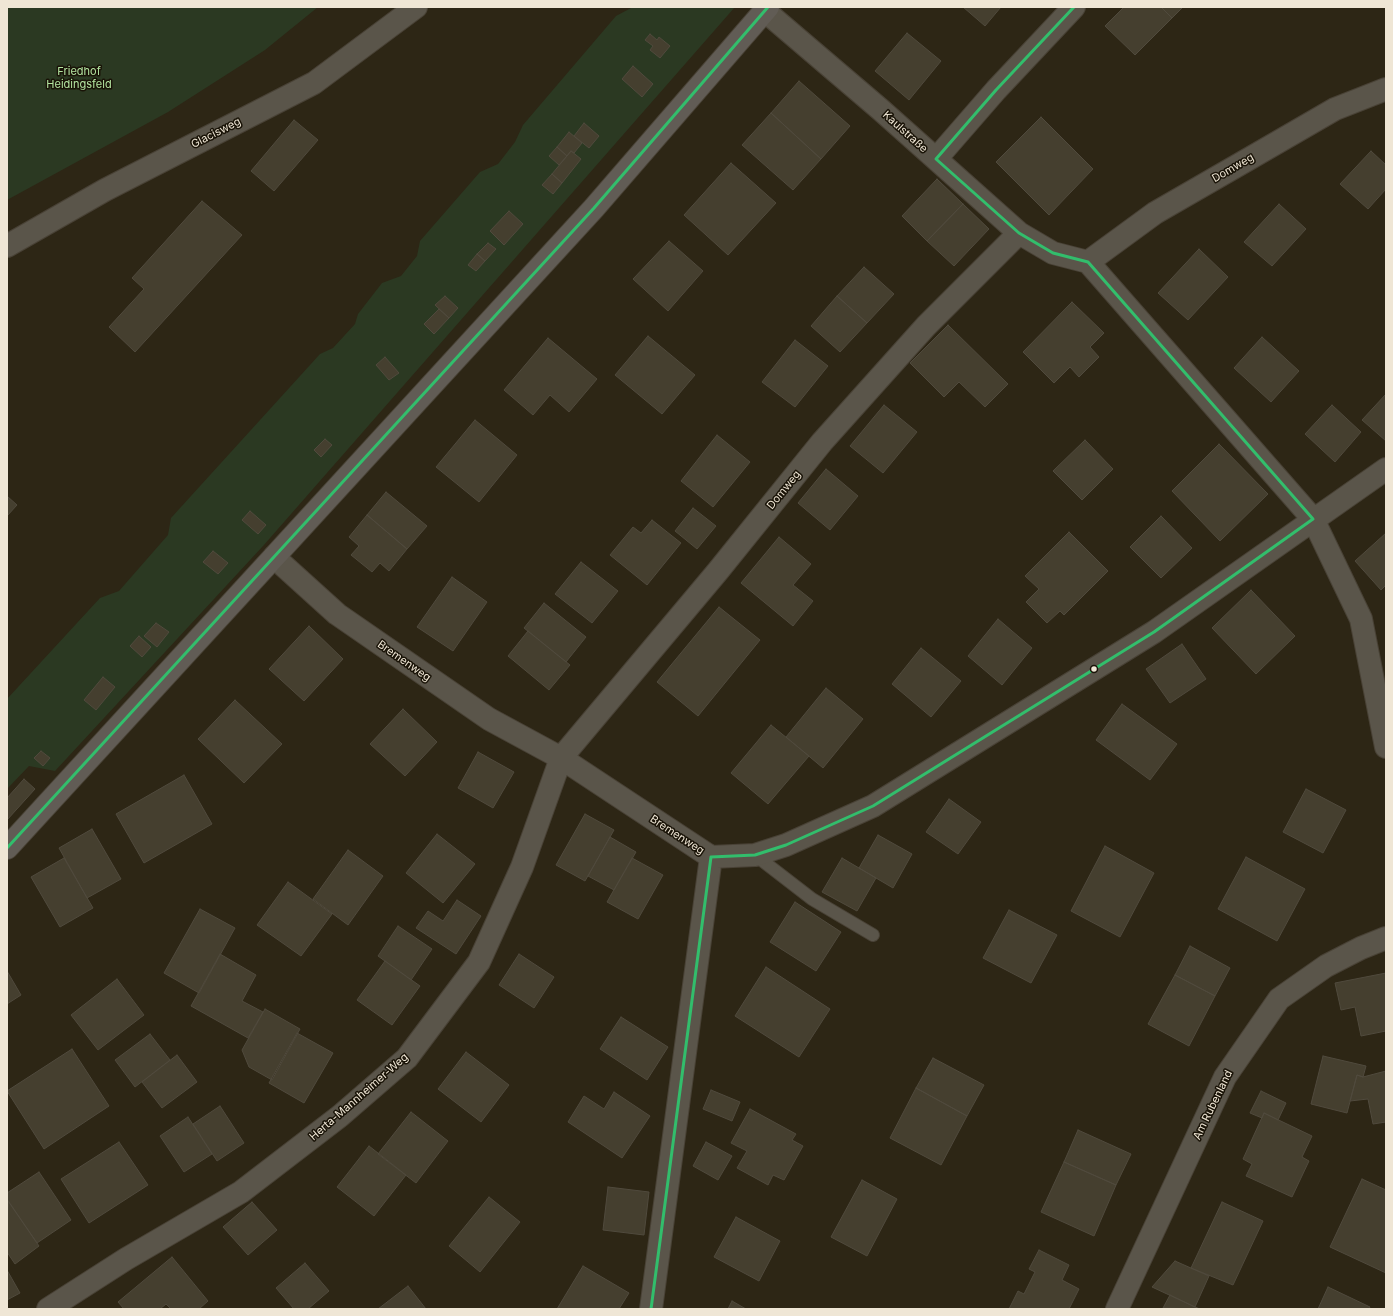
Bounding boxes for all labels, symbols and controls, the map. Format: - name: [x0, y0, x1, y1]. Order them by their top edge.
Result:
- park label: Friedhof Heidingsfeld: [46, 65, 112, 91]
- street label: Kaulstraße: [880, 108, 930, 156]
- street label: Glacisweg: [189, 115, 243, 151]
- street label: Domweg: [1210, 151, 1256, 185]
- street label: Domweg: [764, 468, 804, 512]
- street label: Bremenweg: [375, 638, 433, 684]
- unlabelled marker: [1089, 664, 1099, 674]
- street label: Bremenweg: [647, 813, 707, 857]
- street label: Herta-Mannheimer-Weg: [307, 1051, 411, 1143]
- street label: Am Rubenland: [1190, 1068, 1236, 1142]

